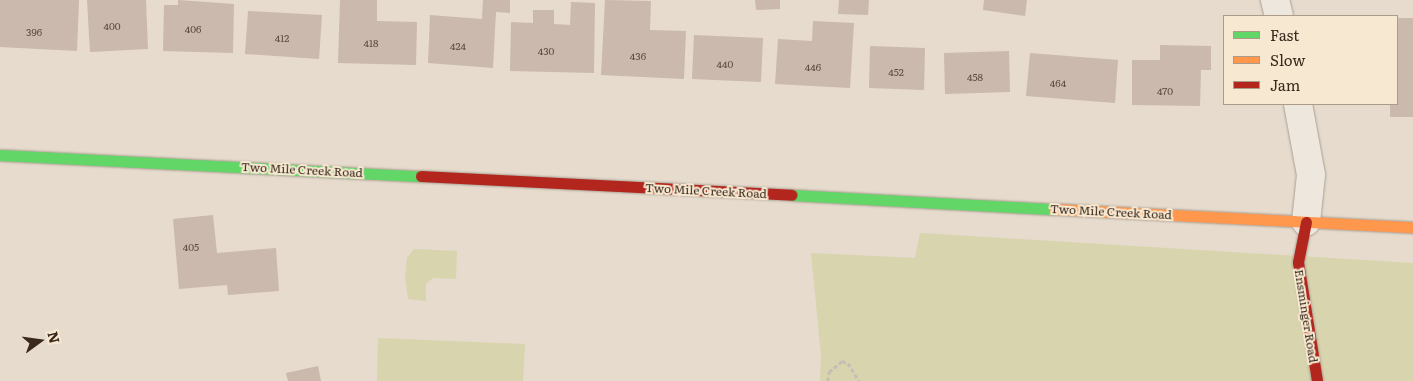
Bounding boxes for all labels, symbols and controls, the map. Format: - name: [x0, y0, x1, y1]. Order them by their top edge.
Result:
- legend: [1223, 15, 1398, 105]
- house number: 400: [103, 20, 121, 32]
- house number: 406: [185, 23, 201, 35]
- text: Fast: [1270, 23, 1299, 46]
- house number: 396: [26, 26, 42, 38]
- house number: 412: [275, 32, 289, 44]
- house number: 418: [363, 37, 379, 49]
- house number: 424: [450, 40, 466, 52]
- house number: 430: [538, 45, 554, 57]
- text: Slow: [1270, 48, 1305, 71]
- house number: 436: [630, 50, 646, 62]
- house number: 440: [717, 58, 733, 70]
- house number: 446: [805, 61, 821, 73]
- house number: 452: [888, 66, 904, 78]
- house number: 458: [967, 71, 983, 83]
- text: Jam: [1270, 73, 1300, 96]
- house number: 464: [1050, 77, 1066, 89]
- house number: 470: [1157, 85, 1173, 97]
- street label: Two Mile Creek Road: [241, 160, 363, 180]
- street label: Two Mile Creek Road: [645, 181, 767, 201]
- street label: Two Mile Creek Road: [1050, 202, 1172, 222]
- house number: 405: [183, 241, 199, 253]
- street label: Ensminger Road: [1292, 268, 1320, 364]
- north arrow: [15, 316, 65, 366]
- text: N: [43, 329, 66, 345]

